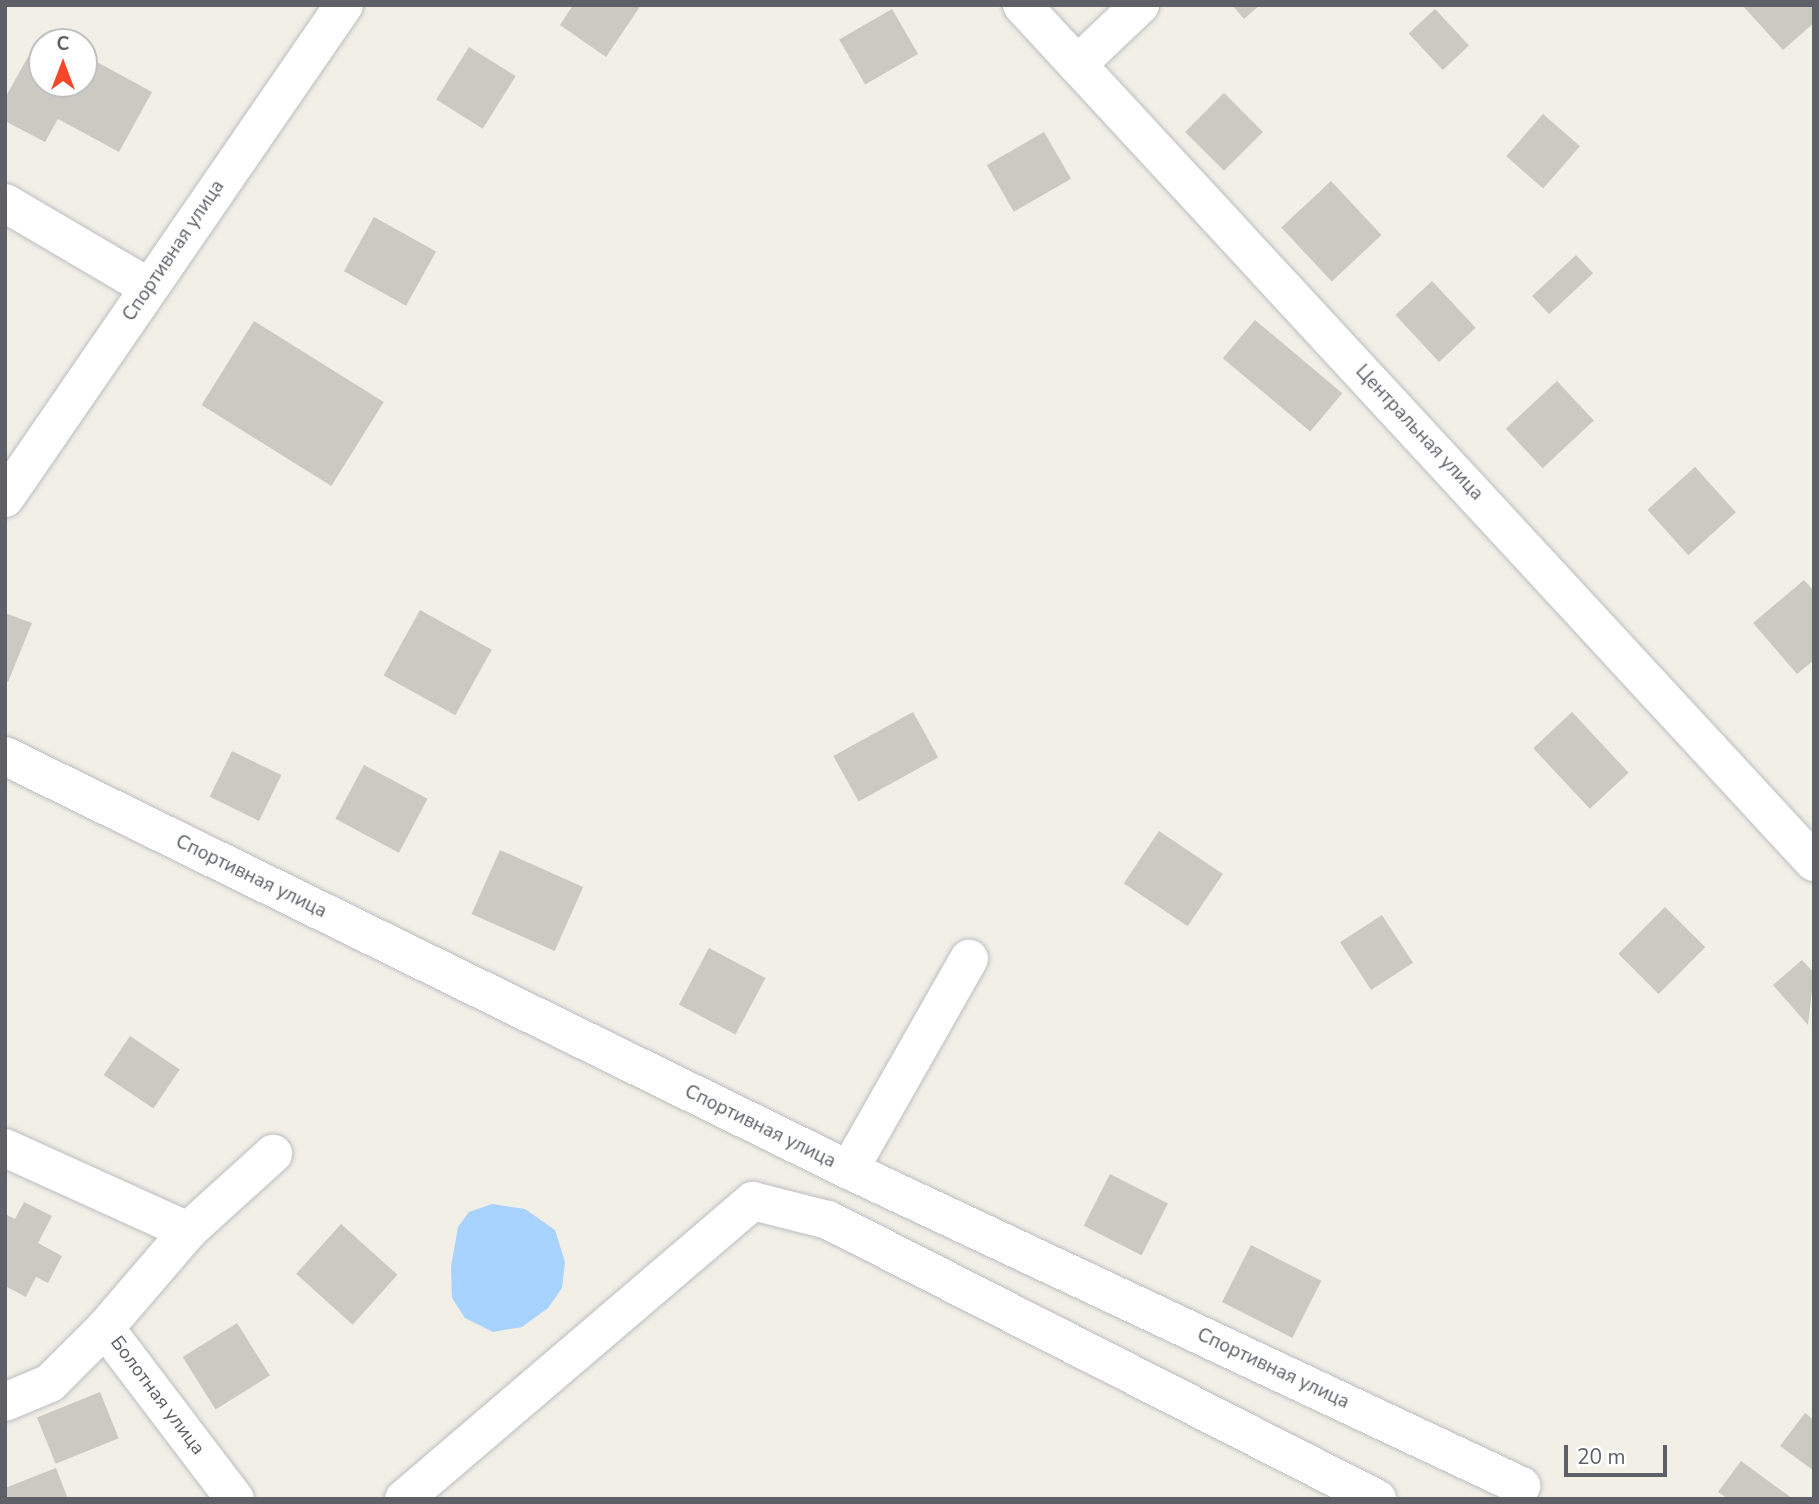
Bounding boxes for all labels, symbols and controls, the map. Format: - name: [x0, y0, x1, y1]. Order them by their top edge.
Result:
- north arrow: [28, 28, 98, 98]
- text: С: [57, 31, 69, 57]
- street label: Спортивная улица: [118, 176, 230, 326]
- street label: Центральная улица: [1350, 360, 1488, 506]
- street label: Спортивная улица: [172, 831, 330, 923]
- street label: Спортивная улица: [681, 1081, 839, 1173]
- street label: Спортивная улица: [1193, 1324, 1353, 1414]
- street label: Болотная улица: [105, 1332, 209, 1460]
- scale bar: [1567, 1430, 1670, 1474]
- text: 20 m: [1577, 1443, 1626, 1471]

